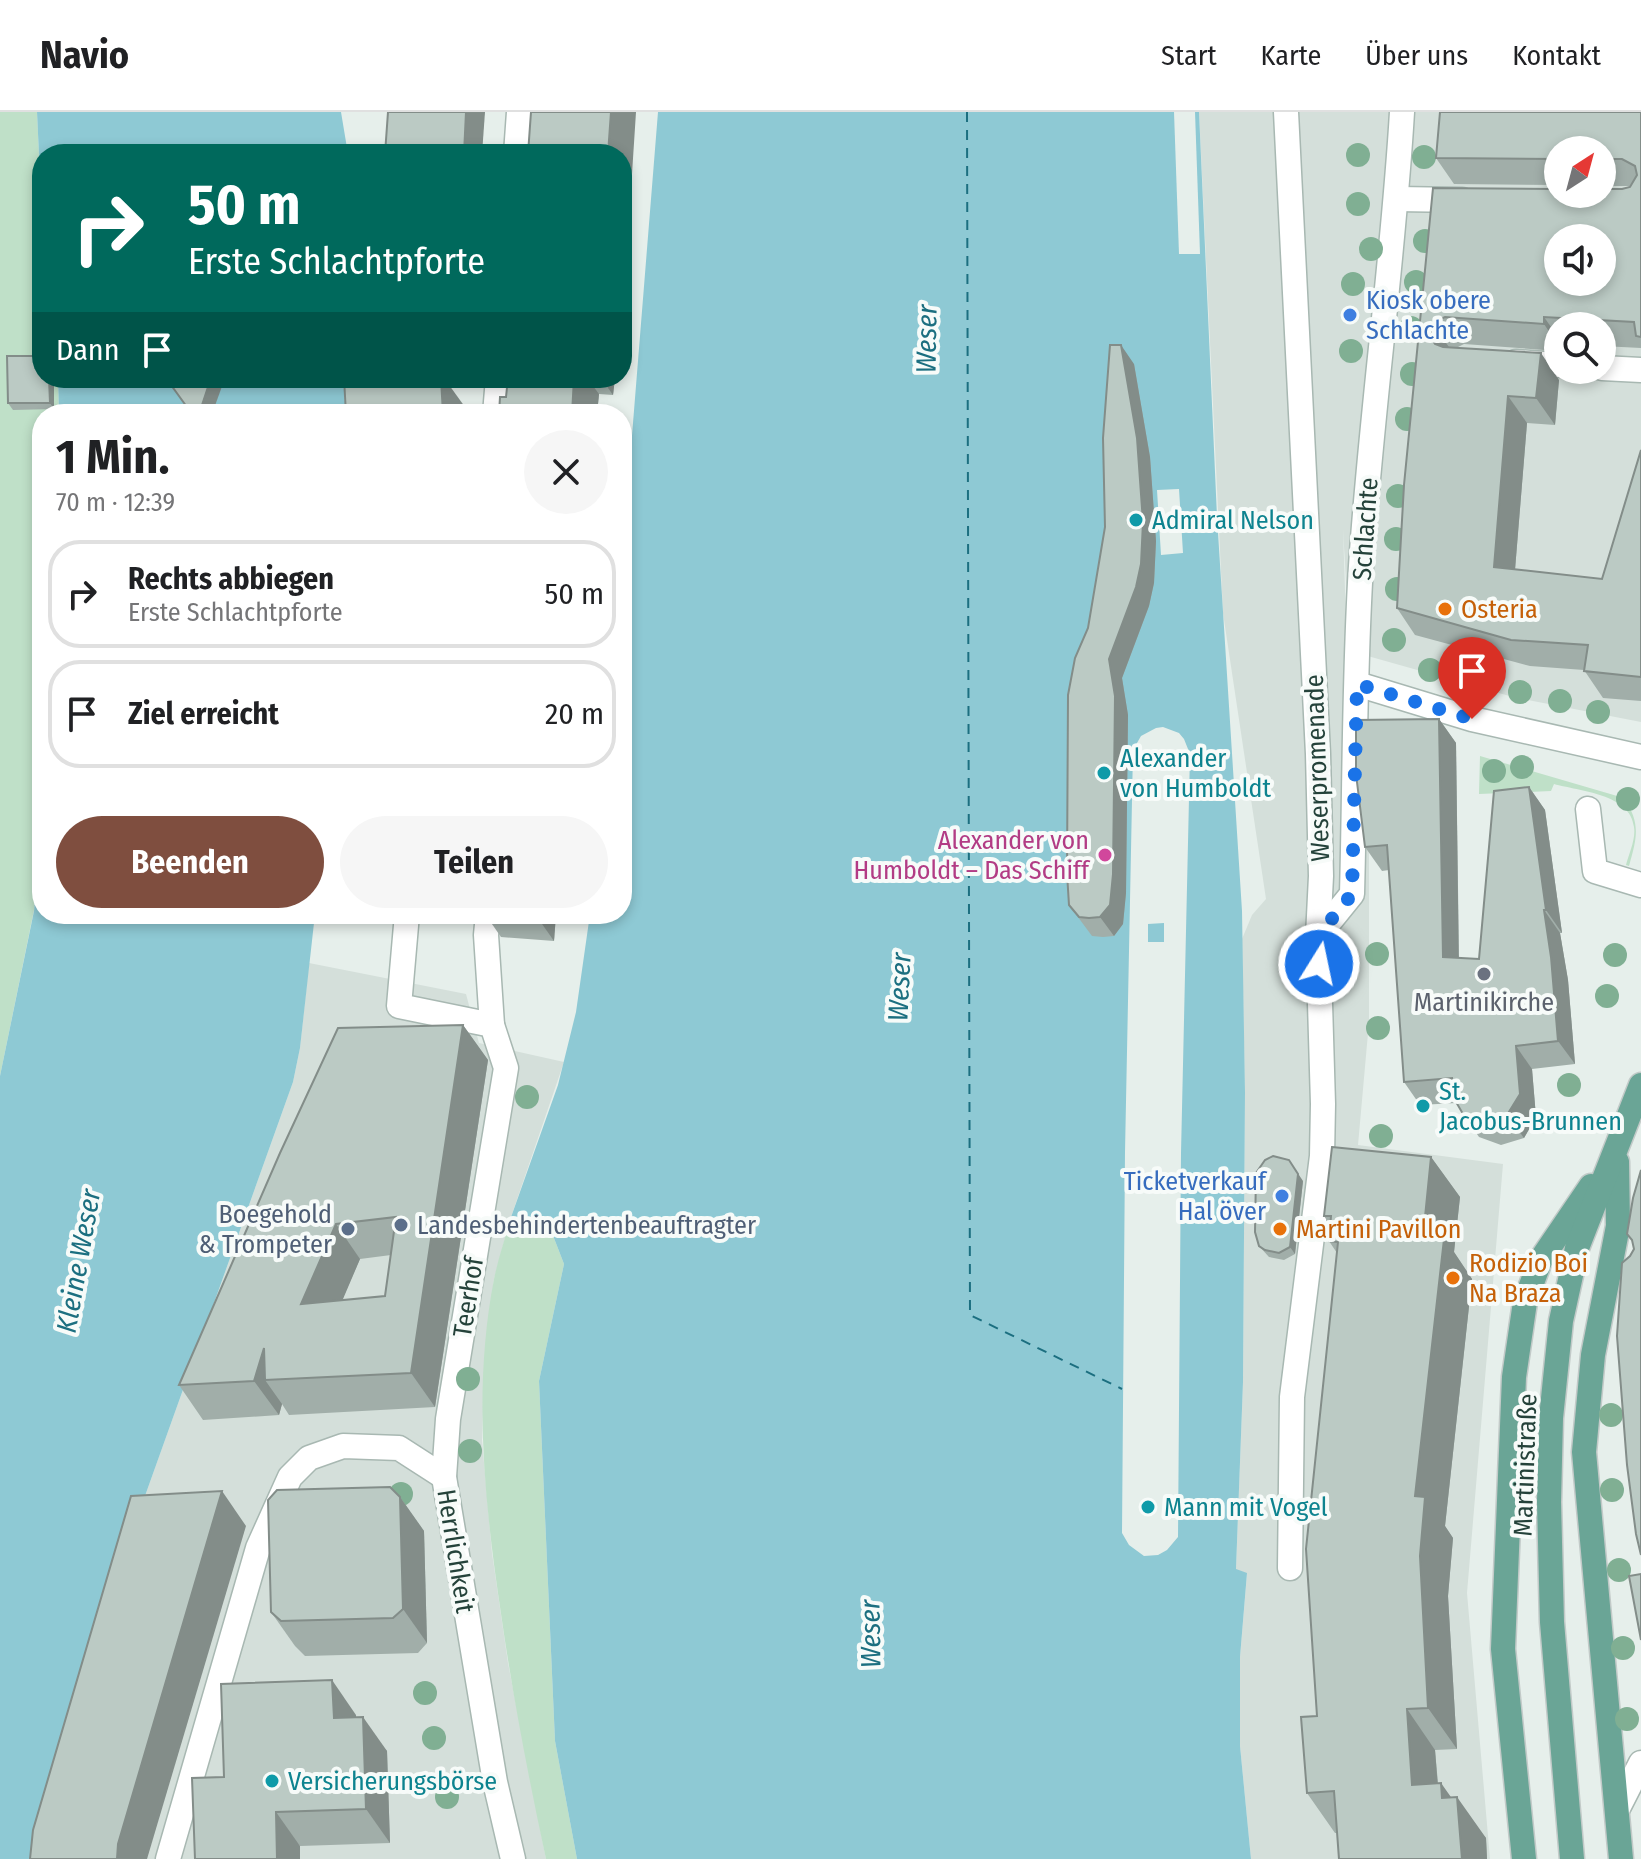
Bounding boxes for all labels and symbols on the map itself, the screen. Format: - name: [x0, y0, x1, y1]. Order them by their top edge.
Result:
- north arrow: [1544, 136, 1616, 208]
- place label: Kiosk obere Schlachte: [1366, 285, 1491, 346]
- water label: Weser: [909, 303, 944, 374]
- marker: Kiosk obere Schlachte: [1341, 306, 1359, 324]
- street label: Schlachte: [1346, 477, 1385, 581]
- place label: Admiral Nelson: [1152, 505, 1314, 536]
- marker: Admiral Nelson: [1127, 511, 1145, 529]
- place label: Osteria: [1461, 594, 1538, 625]
- marker: Osteria: [1436, 600, 1454, 618]
- pin: [1438, 637, 1506, 719]
- street label: Weserpromenade: [1299, 674, 1336, 862]
- place label: Alexander von Humboldt: [1120, 743, 1271, 804]
- marker: Alexander von Humboldt: [1095, 764, 1113, 782]
- place label: Alexander von Humboldt – Das Schiff: [854, 825, 1091, 886]
- marker: Alexander von Humboldt – Das Schiff: [1096, 846, 1114, 864]
- position arrow: [1277, 922, 1361, 1006]
- water label: Weser: [881, 951, 918, 1022]
- marker: Martinikirche: [1475, 965, 1493, 983]
- place label: Martinikirche: [1414, 987, 1554, 1018]
- place label: St. Jacobus-Brunnen: [1439, 1076, 1622, 1137]
- marker: St. Jacobus-Brunnen: [1414, 1097, 1432, 1115]
- place label: Ticketverkauf Hal över: [1124, 1166, 1268, 1227]
- water label: Kleine Weser: [50, 1185, 108, 1336]
- marker: Ticketverkauf Hal över: [1273, 1187, 1291, 1205]
- place label: Boegehold & Trompeter: [199, 1199, 332, 1260]
- place label: Landesbehindertenbeauftragter: [417, 1210, 756, 1241]
- place label: Martini Pavillon: [1296, 1214, 1461, 1245]
- marker: Landesbehindertenbeauftragter: [392, 1216, 410, 1234]
- marker: Boegehold & Trompeter: [339, 1220, 357, 1238]
- marker: Martini Pavillon: [1271, 1220, 1289, 1238]
- place label: Rodizio Boi Na Braza: [1469, 1248, 1588, 1309]
- street label: Teerhof: [447, 1253, 490, 1339]
- marker: Rodizio Boi Na Braza: [1444, 1269, 1462, 1287]
- street label: Martinistraße: [1508, 1393, 1543, 1537]
- street label: Herrlichkeit: [430, 1487, 481, 1616]
- place label: Mann mit Vogel: [1164, 1492, 1328, 1523]
- marker: Mann mit Vogel: [1139, 1498, 1157, 1516]
- water label: Weser: [853, 1598, 888, 1669]
- place label: Versicherungsbörse: [288, 1766, 497, 1797]
- marker: Versicherungsbörse: [263, 1772, 281, 1790]

